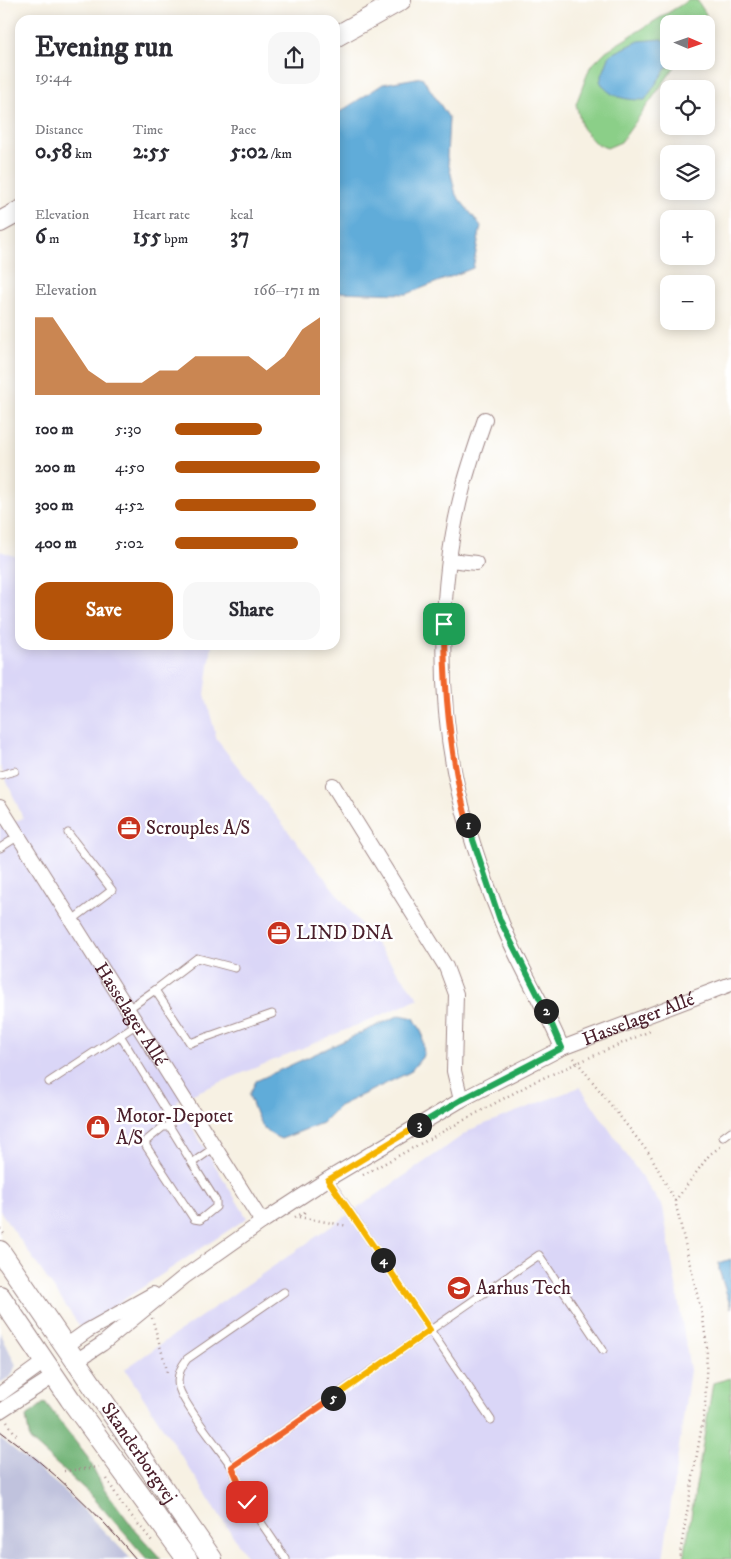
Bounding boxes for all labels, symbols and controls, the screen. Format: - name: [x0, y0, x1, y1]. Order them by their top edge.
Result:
- north arrow: [660, 15, 715, 70]
- map controls: [660, 15, 715, 330]
- text: Evening run: [35, 30, 173, 65]
- button: share: [268, 32, 320, 84]
- text: 19:44: [35, 67, 71, 87]
- button: locate: [660, 80, 715, 135]
- text: Distance: [35, 121, 83, 139]
- text: Time: [133, 121, 163, 139]
- text: Pace: [230, 121, 256, 139]
- text: 0.58: [35, 139, 72, 165]
- text: 2:55: [133, 139, 169, 165]
- text: 5:02: [230, 139, 268, 165]
- text: km: [72, 145, 92, 163]
- text: /km: [268, 145, 292, 163]
- button: layers: [660, 145, 715, 200]
- text: Elevation: [35, 206, 89, 224]
- text: Heart rate: [133, 206, 190, 224]
- text: kcal: [230, 206, 253, 224]
- button: +: [660, 210, 715, 265]
- text: 6: [35, 224, 46, 250]
- text: 155: [133, 224, 161, 250]
- text: 37: [230, 224, 249, 250]
- text: m: [46, 230, 59, 248]
- text: bpm: [161, 230, 188, 248]
- button: −: [660, 275, 715, 330]
- text: Elevation: [35, 280, 97, 300]
- text: 166–171 m: [253, 280, 320, 300]
- text: 100 m: [35, 419, 74, 439]
- text: 5:30: [115, 419, 142, 439]
- text: 200 m: [35, 457, 76, 477]
- text: 4:50: [115, 457, 145, 477]
- text: 300 m: [35, 495, 74, 515]
- text: 4:52: [115, 495, 144, 515]
- text: 400 m: [35, 533, 77, 553]
- text: 5:02: [115, 533, 144, 553]
- button: Save: [35, 582, 173, 640]
- button: Share: [183, 582, 320, 640]
- pin: [423, 603, 465, 645]
- icon: arrive: [430, 610, 458, 638]
- pin: 1: [456, 812, 480, 838]
- office icon: Scrouples A/S: [116, 815, 142, 841]
- text: 1: [466, 816, 471, 834]
- place label: Scrouples A/S: [146, 817, 250, 840]
- office icon: LIND DNA: [266, 920, 292, 946]
- place label: LIND DNA: [296, 922, 393, 945]
- street label: Hasselager Allé: [90, 958, 172, 1070]
- street label: Hasselager Allé: [579, 987, 698, 1051]
- pin: 2: [534, 998, 558, 1024]
- text: 2: [543, 1002, 550, 1020]
- place label: Motor-Depotet A/S: [116, 1105, 233, 1150]
- pin: 3: [406, 1112, 432, 1138]
- shop icon: Motor-Depotet A/S: [85, 1114, 111, 1140]
- text: 3: [417, 1116, 422, 1134]
- pin: 4: [370, 1248, 396, 1272]
- text: 4: [379, 1251, 388, 1269]
- school or university icon: Aarhus Tech: [446, 1275, 472, 1301]
- place label: Aarhus Tech: [476, 1277, 571, 1300]
- pin: 5: [320, 1386, 346, 1410]
- text: 5: [330, 1389, 337, 1407]
- street label: Skanderborgvej: [96, 1398, 182, 1508]
- pin: [226, 1481, 268, 1523]
- icon: check: [233, 1488, 261, 1516]

